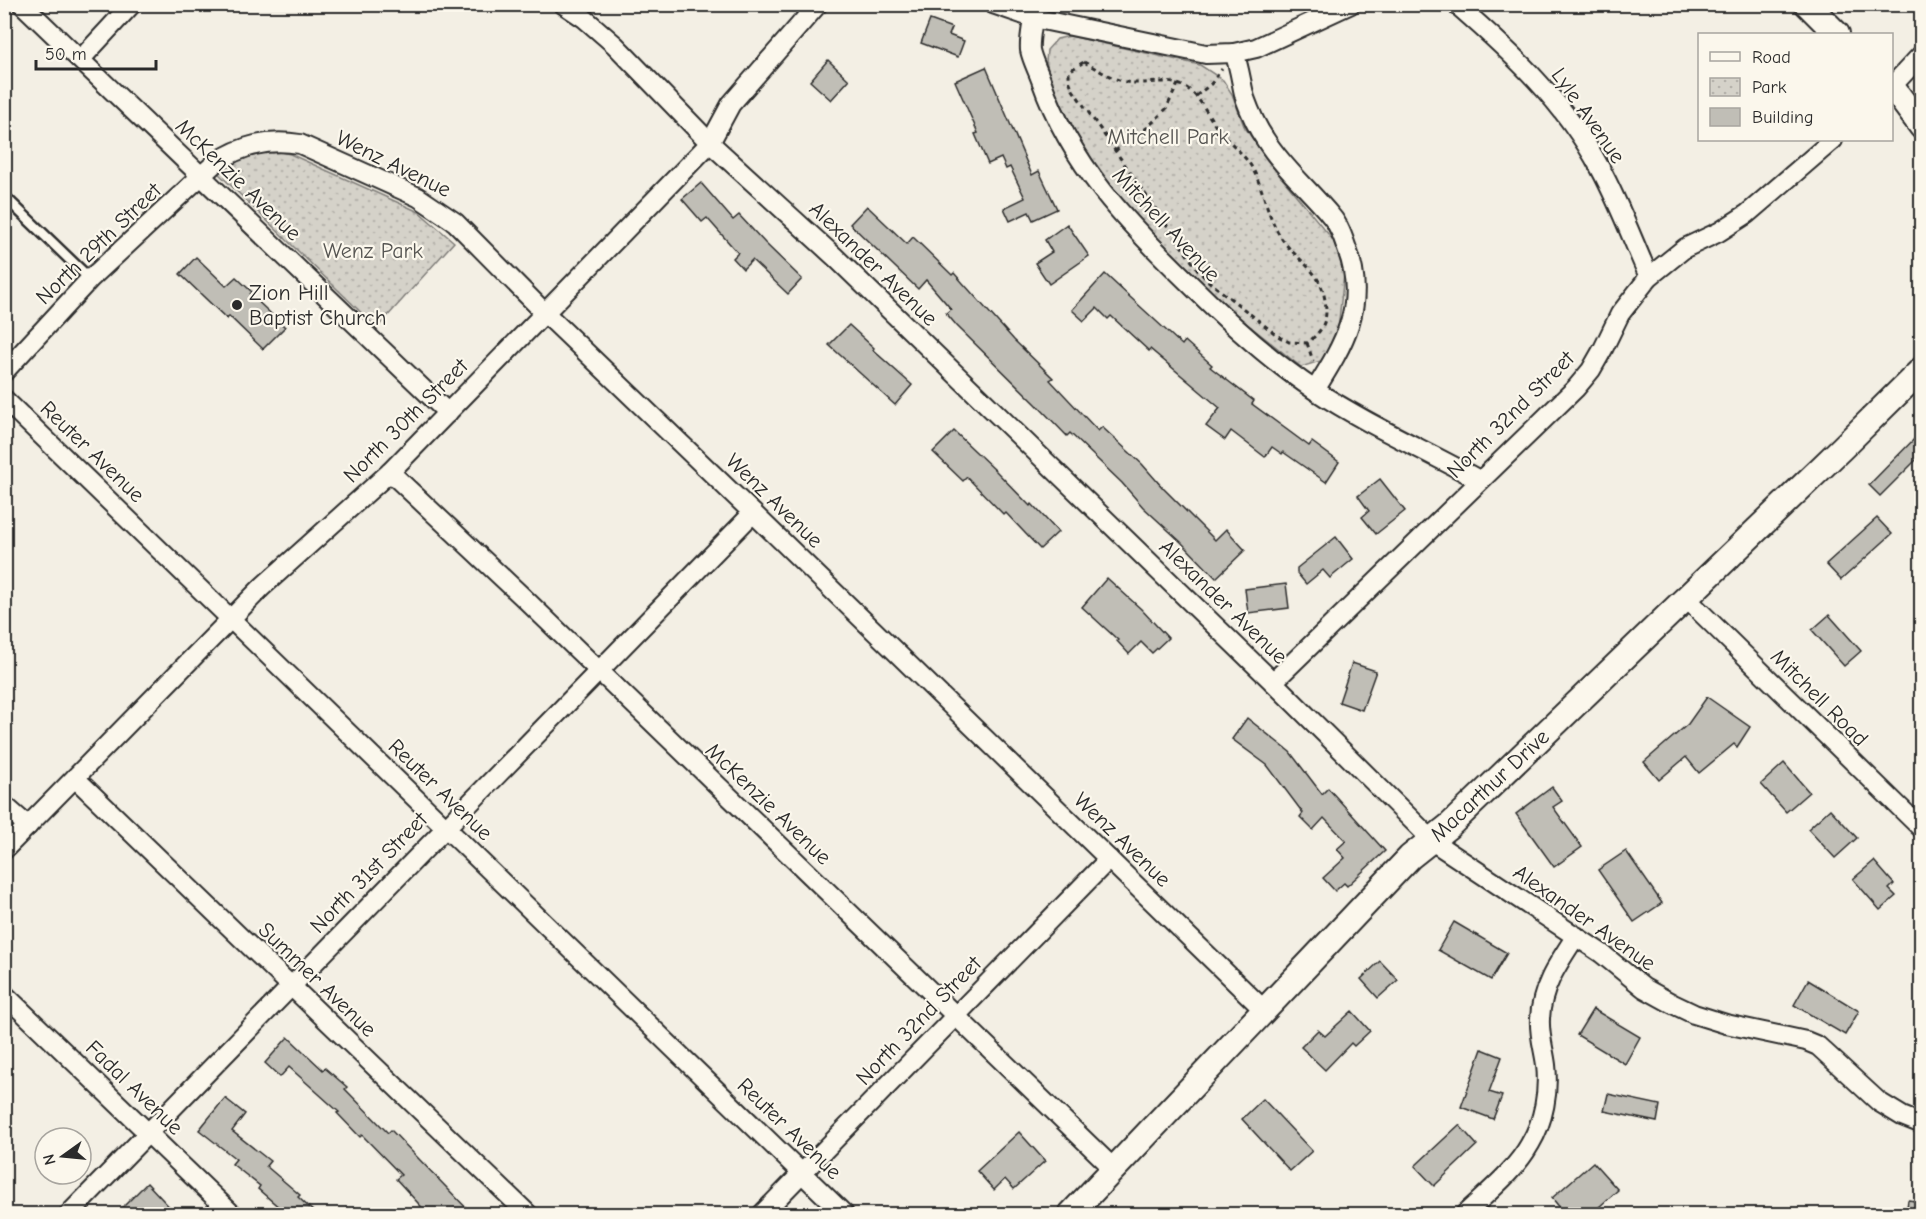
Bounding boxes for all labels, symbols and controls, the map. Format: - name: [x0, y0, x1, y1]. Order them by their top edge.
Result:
- scale bar: [36, 33, 156, 71]
- legend: [1698, 33, 1893, 141]
- text: 50 m: [45, 44, 87, 65]
- text: Road: [1752, 47, 1791, 68]
- street label: Lyle Avenue: [1546, 63, 1631, 168]
- text: Park: [1752, 77, 1787, 98]
- text: Building: [1752, 107, 1814, 128]
- street label: McKenzie Avenue: [170, 113, 306, 246]
- park label: Mitchell Park: [1107, 124, 1229, 150]
- street label: Wenz Avenue: [332, 125, 455, 203]
- street label: Mitchell Avenue: [1107, 162, 1226, 287]
- street label: North 29th Street: [31, 177, 167, 310]
- street label: Alexander Avenue: [804, 196, 943, 331]
- park label: Wenz Park: [323, 238, 423, 264]
- place label: Zion Hill Baptist Church: [249, 280, 387, 331]
- marker: Zion Hill Baptist Church: [230, 298, 244, 312]
- street label: North 32nd Street: [1442, 345, 1580, 484]
- street label: North 30th Street: [338, 353, 474, 488]
- street label: Reuter Avenue: [35, 396, 150, 508]
- street label: Wenz Avenue: [720, 448, 828, 553]
- street label: Alexander Avenue: [1154, 534, 1293, 669]
- street label: Mitchell Road: [1765, 644, 1873, 752]
- street label: Macarthur Drive: [1425, 724, 1555, 847]
- street label: Reuter Avenue: [383, 734, 498, 846]
- street label: McKenzie Avenue: [700, 737, 836, 870]
- street label: Wenz Avenue: [1068, 787, 1176, 892]
- street label: North 31st Street: [304, 806, 433, 939]
- street label: Alexander Avenue: [1508, 859, 1661, 977]
- street label: Summer Avenue: [253, 917, 382, 1043]
- street label: North 32nd Street: [851, 950, 987, 1091]
- street label: Fadal Avenue: [80, 1035, 188, 1140]
- street label: Reuter Avenue: [732, 1073, 847, 1185]
- north arrow: [33, 1126, 93, 1186]
- text: N: [39, 1152, 60, 1167]

